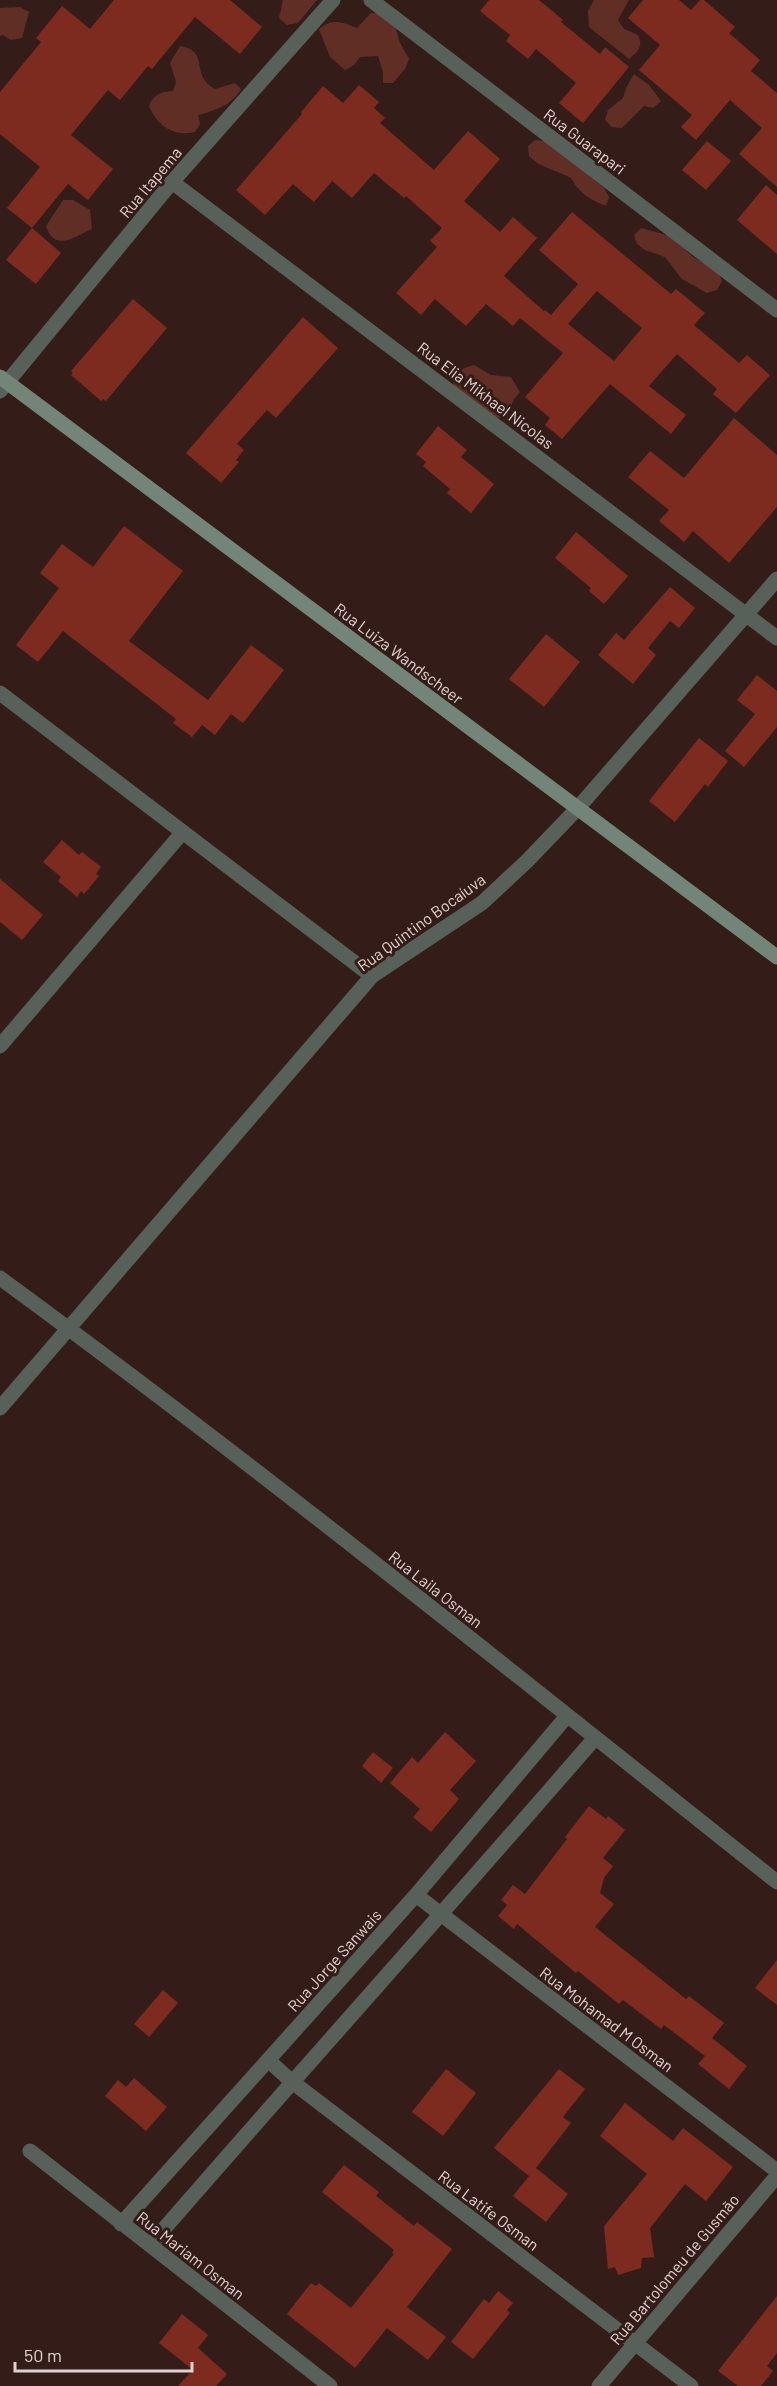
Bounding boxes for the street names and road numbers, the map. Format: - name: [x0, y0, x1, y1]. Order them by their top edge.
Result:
- street label: Rua Guarapari: [540, 104, 630, 178]
- street label: Rua Itapema: [115, 143, 185, 221]
- street label: Rua Elia Mikhael Nicolas: [414, 338, 558, 452]
- street label: Rua Luiza Wandscheer: [331, 598, 467, 708]
- street label: Rua Quintino Bocaíuva: [353, 869, 489, 975]
- street label: Rua Laila Osman: [385, 1546, 487, 1632]
- street label: Rua Jorge Sanwais: [283, 1905, 385, 2015]
- street label: Rua Mohamad M Osman: [536, 1963, 678, 2075]
- street label: Rua Latife Osman: [435, 2166, 543, 2254]
- street label: Rua Bartolomeu de Gusmão: [605, 2190, 743, 2348]
- street label: Rua Mariam Osman: [133, 2207, 249, 2303]

